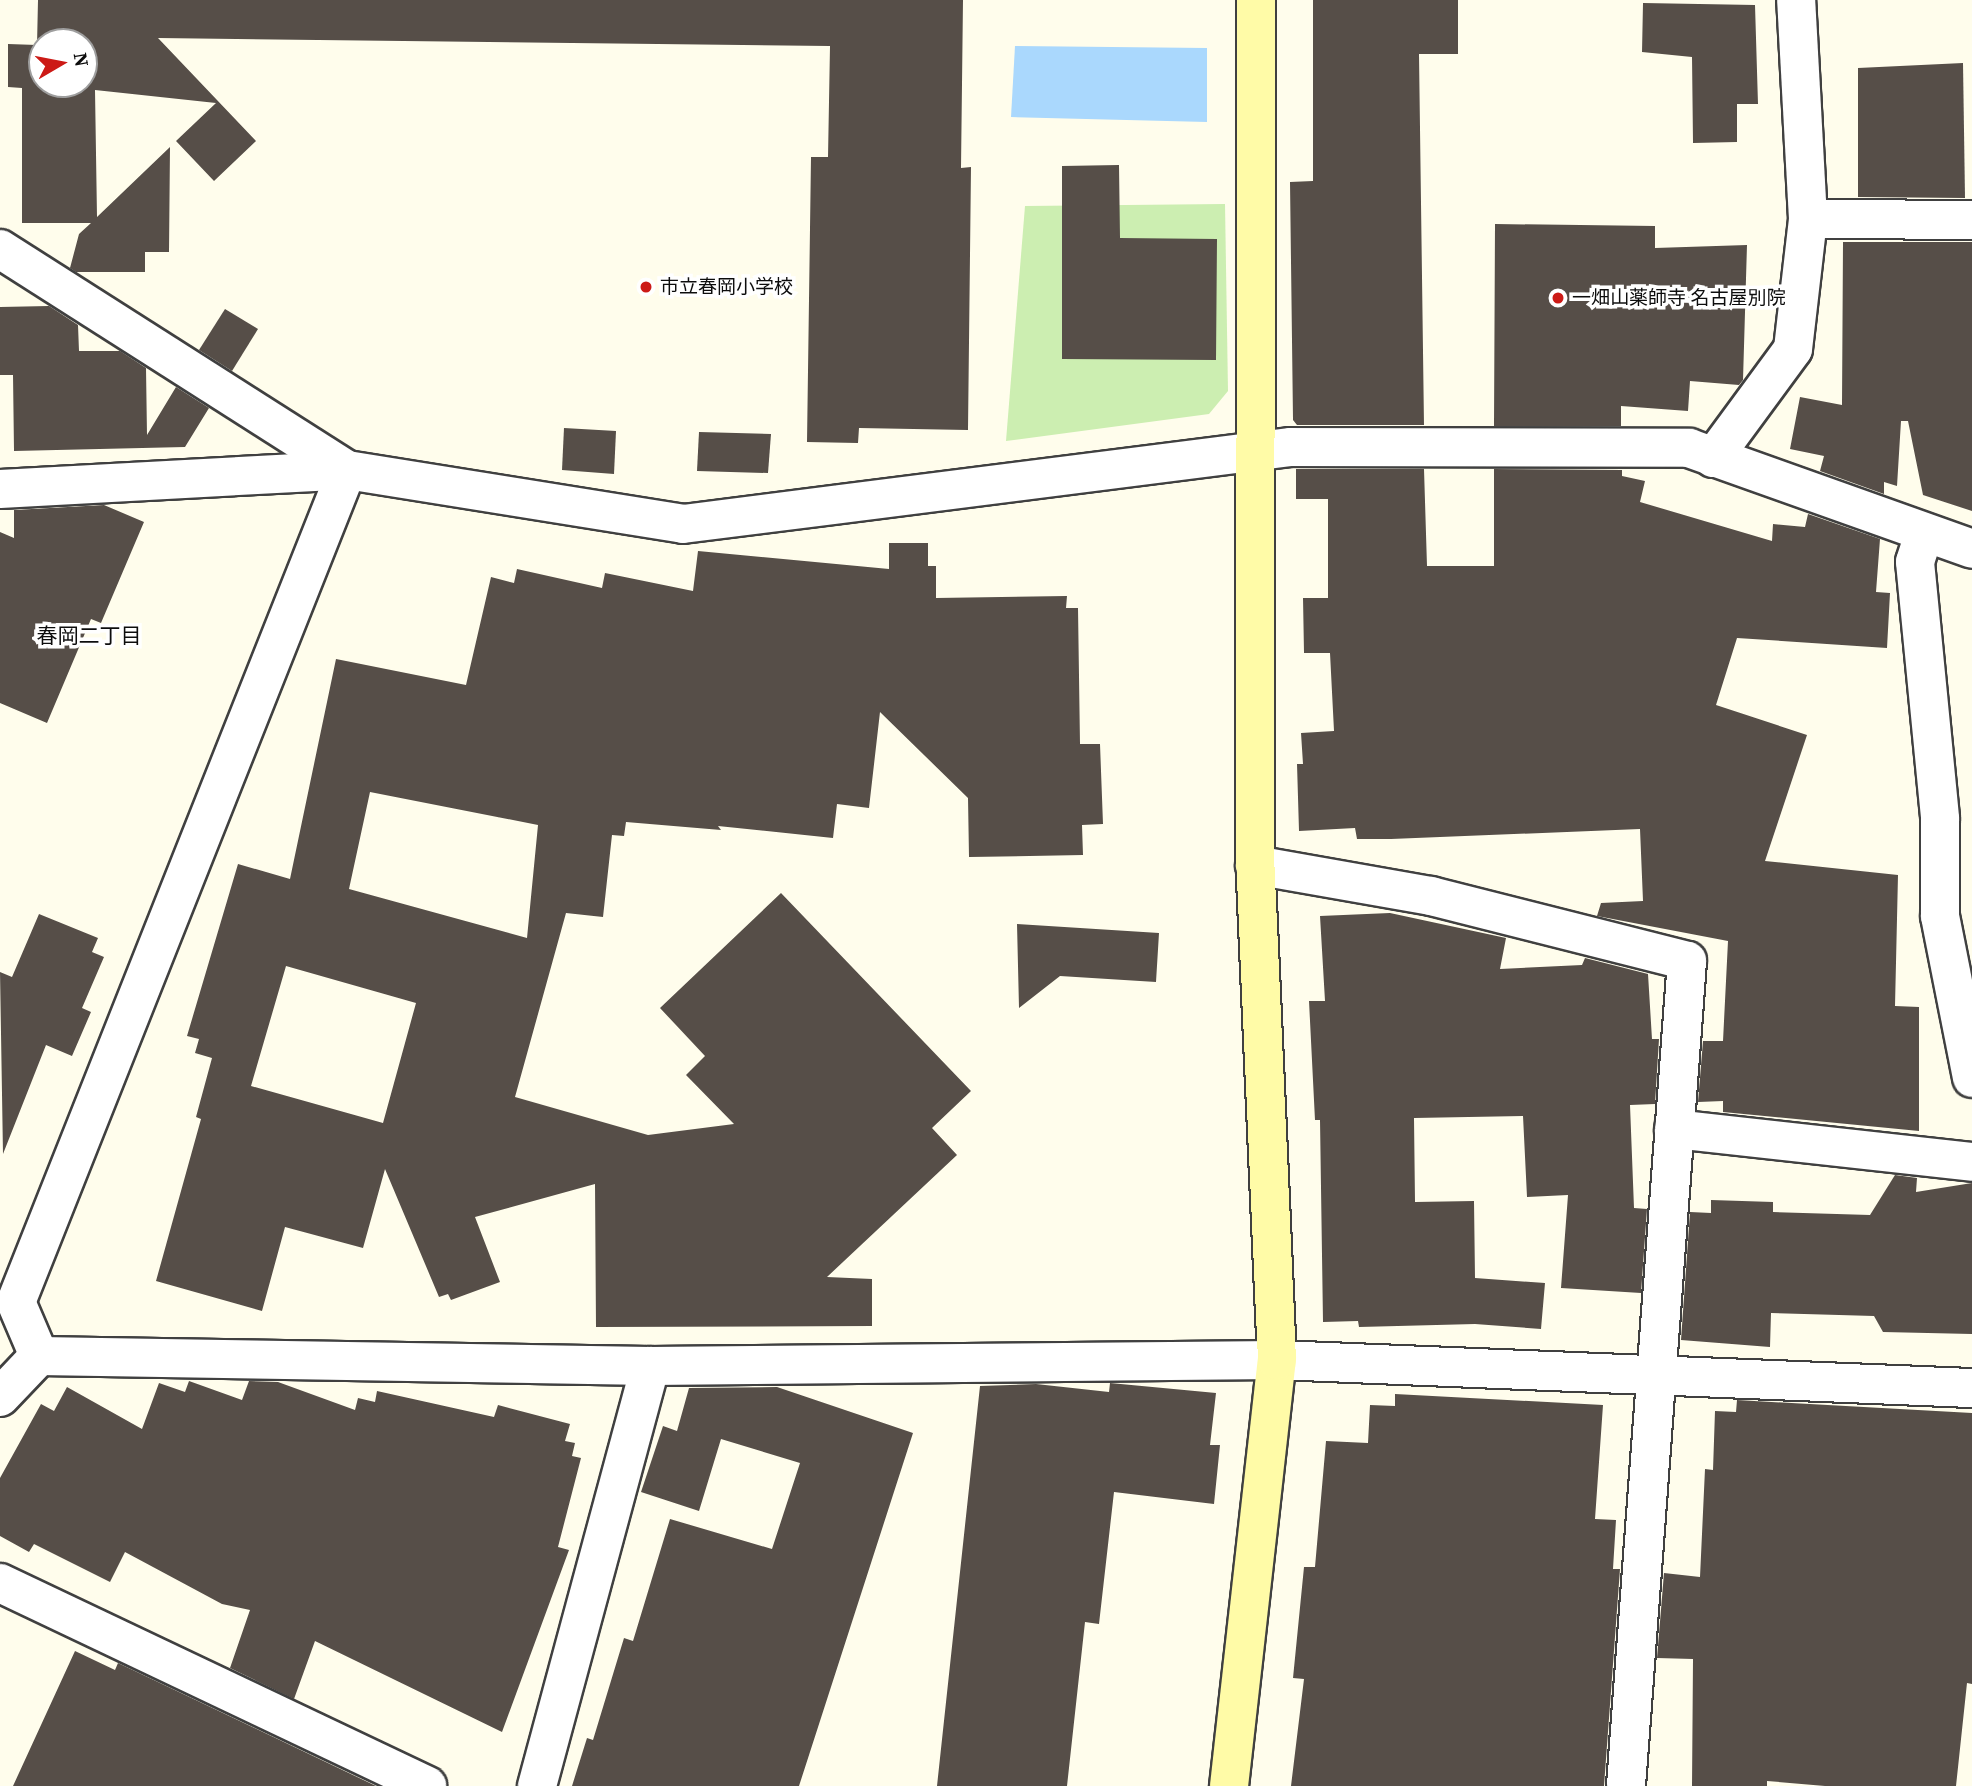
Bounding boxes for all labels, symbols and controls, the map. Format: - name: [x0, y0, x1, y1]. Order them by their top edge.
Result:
- north arrow: [28, 28, 98, 98]
- text: N: [68, 51, 96, 69]
- place label: 市立春岡小学校: [660, 276, 793, 298]
- marker: 市立春岡小学校: [638, 279, 654, 295]
- place label: 一畑山薬師寺 名古屋別院: [1572, 287, 1785, 309]
- marker: 一畑山薬師寺 名古屋別院: [1550, 290, 1566, 306]
- district label: 春岡二丁目: [37, 623, 141, 649]

